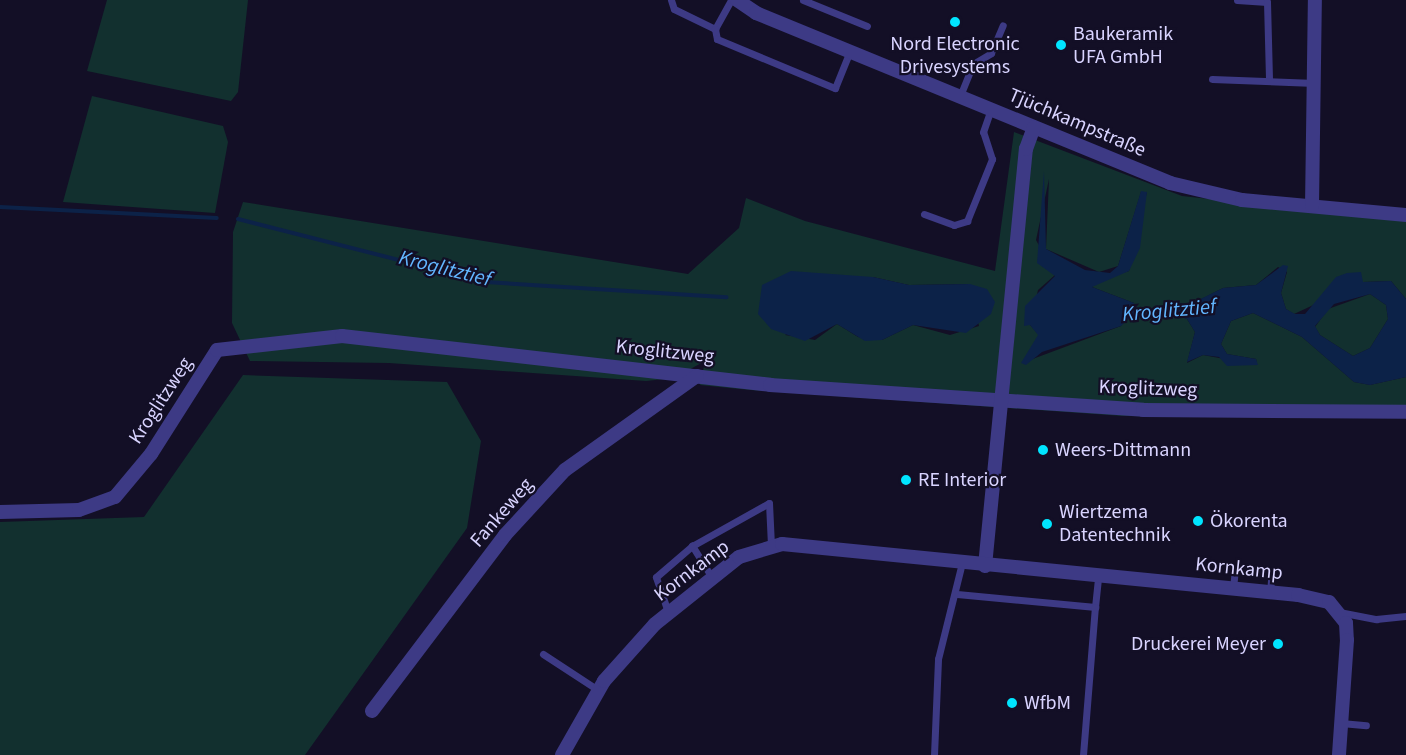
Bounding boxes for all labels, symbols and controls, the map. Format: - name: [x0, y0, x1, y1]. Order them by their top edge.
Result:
- marker: Nord Electronic Drivesystems: [948, 15, 962, 29]
- place label: Baukeramik UFA GmbH: [1073, 22, 1173, 69]
- place label: Nord Electronic Drivesystems: [890, 32, 1020, 79]
- marker: Baukeramik UFA GmbH: [1054, 38, 1068, 52]
- street label: Tjüchkampstraße: [1005, 83, 1149, 163]
- water label: Kroglitztief: [396, 244, 494, 292]
- water label: Kroglitztief: [1121, 293, 1217, 327]
- street label: Kroglitzweg: [615, 335, 715, 369]
- street label: Kroglitzweg: [124, 353, 198, 449]
- street label: Kroglitzweg: [1098, 375, 1198, 403]
- place label: Weers-Dittmann: [1055, 438, 1191, 462]
- marker: Weers-Dittmann: [1036, 443, 1050, 457]
- place label: RE Interior: [918, 468, 1006, 492]
- street label: Fankeweg: [465, 473, 539, 553]
- marker: RE Interior: [899, 473, 913, 487]
- place label: Wiertzema Datentechnik: [1059, 500, 1171, 547]
- place label: Ökorenta: [1210, 509, 1288, 533]
- marker: Ökorenta: [1191, 514, 1205, 528]
- marker: Wiertzema Datentechnik: [1040, 517, 1054, 531]
- street label: Kornkamp: [650, 535, 734, 607]
- street label: Kornkamp: [1194, 552, 1284, 586]
- place label: Druckerei Meyer: [1131, 632, 1266, 656]
- marker: Druckerei Meyer: [1271, 637, 1285, 651]
- place label: WfbM: [1024, 691, 1071, 715]
- marker: WfbM: [1005, 696, 1019, 710]

